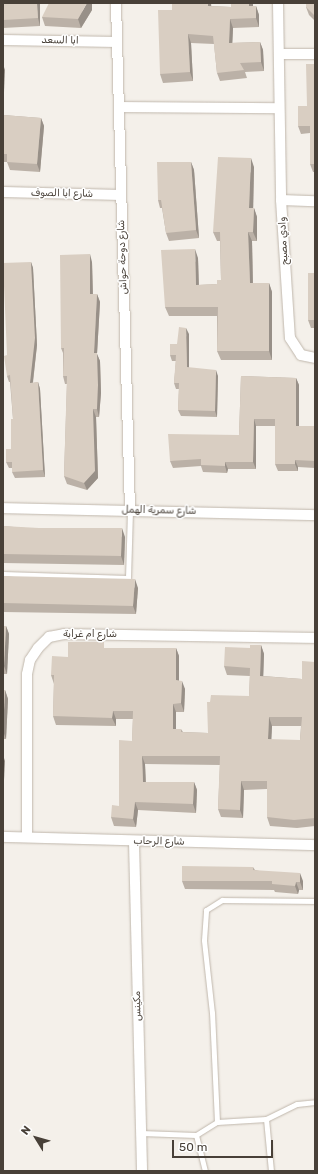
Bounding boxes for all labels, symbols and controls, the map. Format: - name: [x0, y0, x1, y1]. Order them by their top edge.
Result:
- street label: ابا السعد: [41, 35, 79, 47]
- street label: شارع ابا الصوف: [31, 187, 93, 201]
- street label: وادي مصبح: [277, 216, 291, 266]
- street label: شارع دوحة حواش: [116, 219, 130, 295]
- street label: شارع سمرية الهمل: [121, 504, 197, 518]
- street label: شارع ام غرابة: [63, 629, 117, 641]
- street label: شارع الرحاب: [133, 836, 185, 848]
- street label: مكينس: [132, 991, 144, 1021]
- north arrow: [16, 1118, 56, 1158]
- text: N: [18, 1123, 34, 1138]
- scale bar: [174, 1132, 275, 1158]
- text: 50 m: [179, 1140, 207, 1154]

